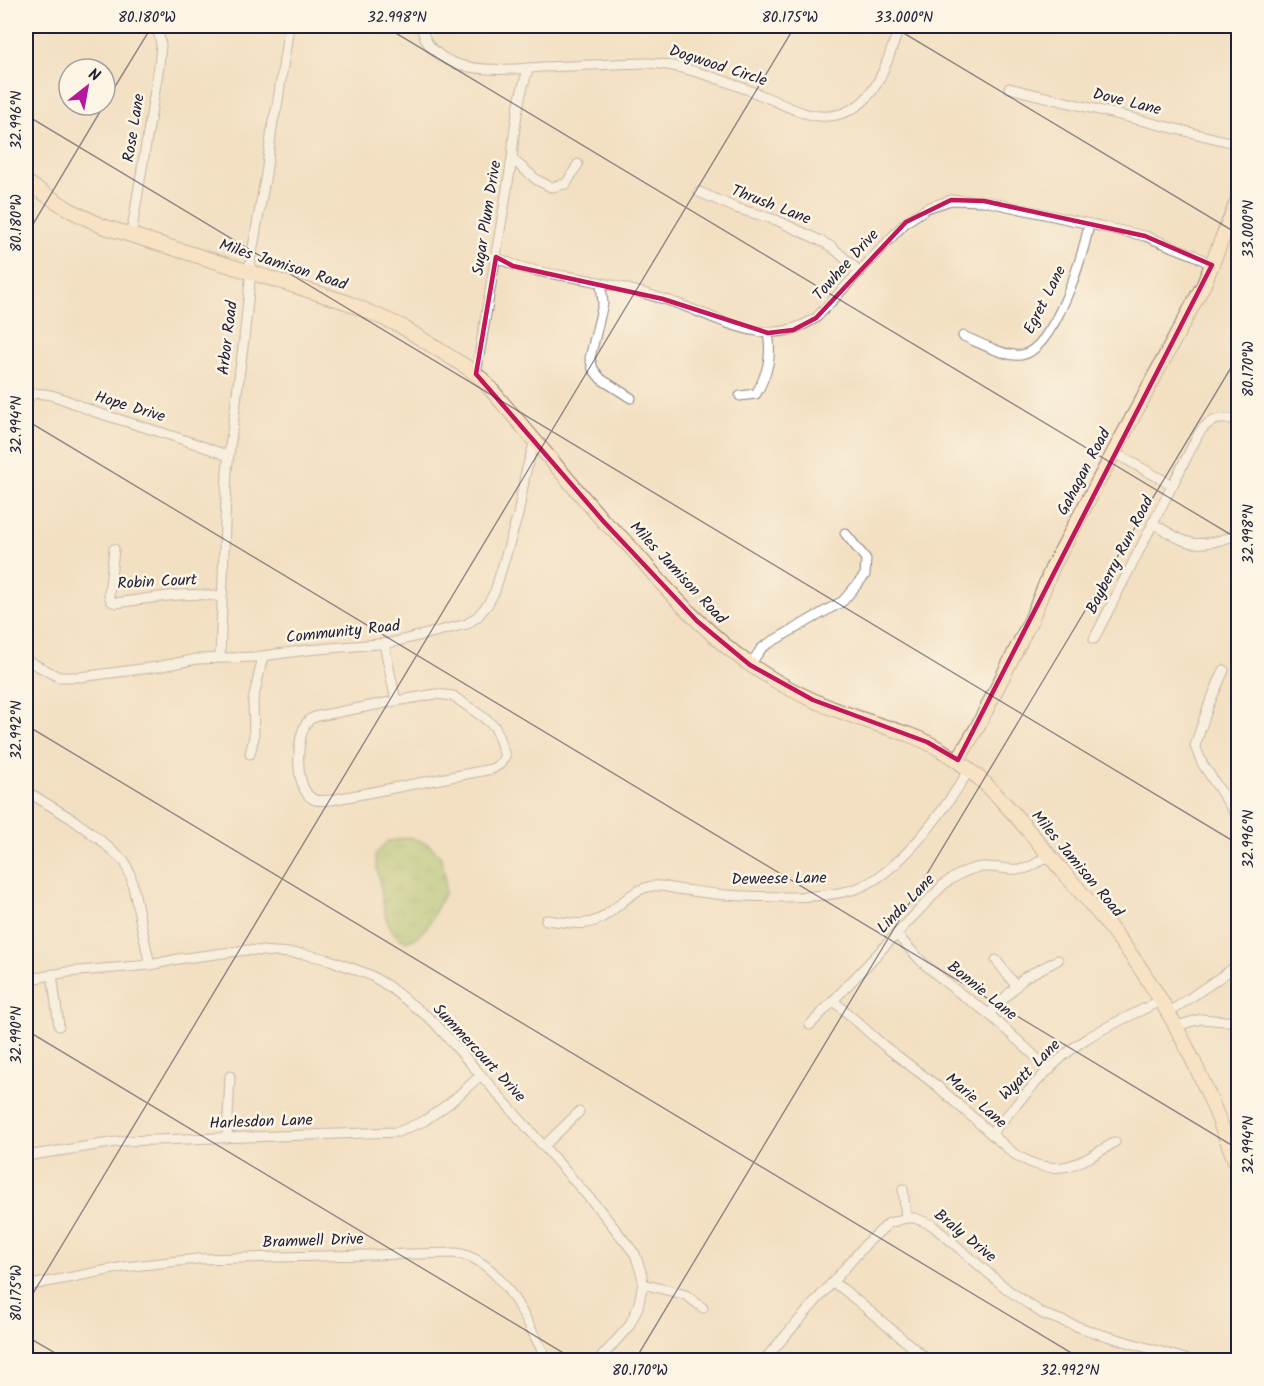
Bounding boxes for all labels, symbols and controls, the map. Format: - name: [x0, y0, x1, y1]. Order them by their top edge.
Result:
- text: 80.180°W: [118, 6, 176, 30]
- text: 32.998°N: [367, 6, 427, 30]
- text: 80.175°W: [762, 6, 819, 30]
- text: 33.000°N: [875, 6, 933, 30]
- street label: Dogwood Circle: [666, 38, 770, 94]
- north arrow: [57, 57, 117, 117]
- text: N: [83, 62, 105, 89]
- street label: Dove Lane: [1090, 81, 1164, 123]
- text: 32.996°N: [5, 90, 29, 150]
- street label: Rose Lane: [116, 92, 152, 164]
- street label: Sugar Plum Drive: [466, 159, 508, 277]
- street label: Thrush Lane: [727, 178, 815, 232]
- text: 80.180°W: [5, 194, 29, 252]
- text: 33.000°N: [1237, 200, 1261, 258]
- street label: Towhee Drive: [807, 223, 885, 307]
- street label: Miles Jamison Road: [216, 232, 351, 298]
- street label: Egret Lane: [1017, 261, 1073, 339]
- street label: Arbor Road: [211, 299, 245, 376]
- text: 80.170°W: [1237, 341, 1261, 397]
- street label: Hope Drive: [92, 384, 168, 430]
- text: 32.994°N: [5, 396, 29, 454]
- street label: Gahagan Road: [1051, 423, 1118, 520]
- street label: Bayberry Run Road: [1079, 491, 1161, 618]
- text: 32.998°N: [1237, 504, 1261, 564]
- street label: Miles Jamison Road: [623, 516, 733, 631]
- street label: Robin Court: [117, 567, 198, 597]
- street label: Community Road: [285, 613, 402, 650]
- text: 32.992°N: [5, 700, 29, 760]
- street label: Miles Jamison Road: [1025, 805, 1130, 924]
- text: 32.996°N: [1237, 809, 1261, 869]
- street label: Deweese Lane: [731, 866, 827, 892]
- street label: Linda Lane: [871, 868, 941, 940]
- street label: Bonnie Lane: [942, 955, 1022, 1027]
- street label: Summercourt Drive: [426, 998, 532, 1108]
- text: 32.990°N: [5, 1006, 29, 1064]
- street label: Wyatt Lane: [993, 1033, 1067, 1107]
- street label: Marie Lane: [940, 1067, 1012, 1135]
- street label: Harlesdon Lane: [209, 1108, 313, 1136]
- text: 32.994°N: [1237, 1116, 1261, 1174]
- street label: Braly Drive: [928, 1203, 1002, 1269]
- street label: Bramwell Drive: [262, 1227, 364, 1255]
- text: 80.175°W: [5, 1264, 29, 1321]
- text: 80.170°W: [612, 1359, 668, 1383]
- text: 32.992°N: [1040, 1359, 1100, 1383]

